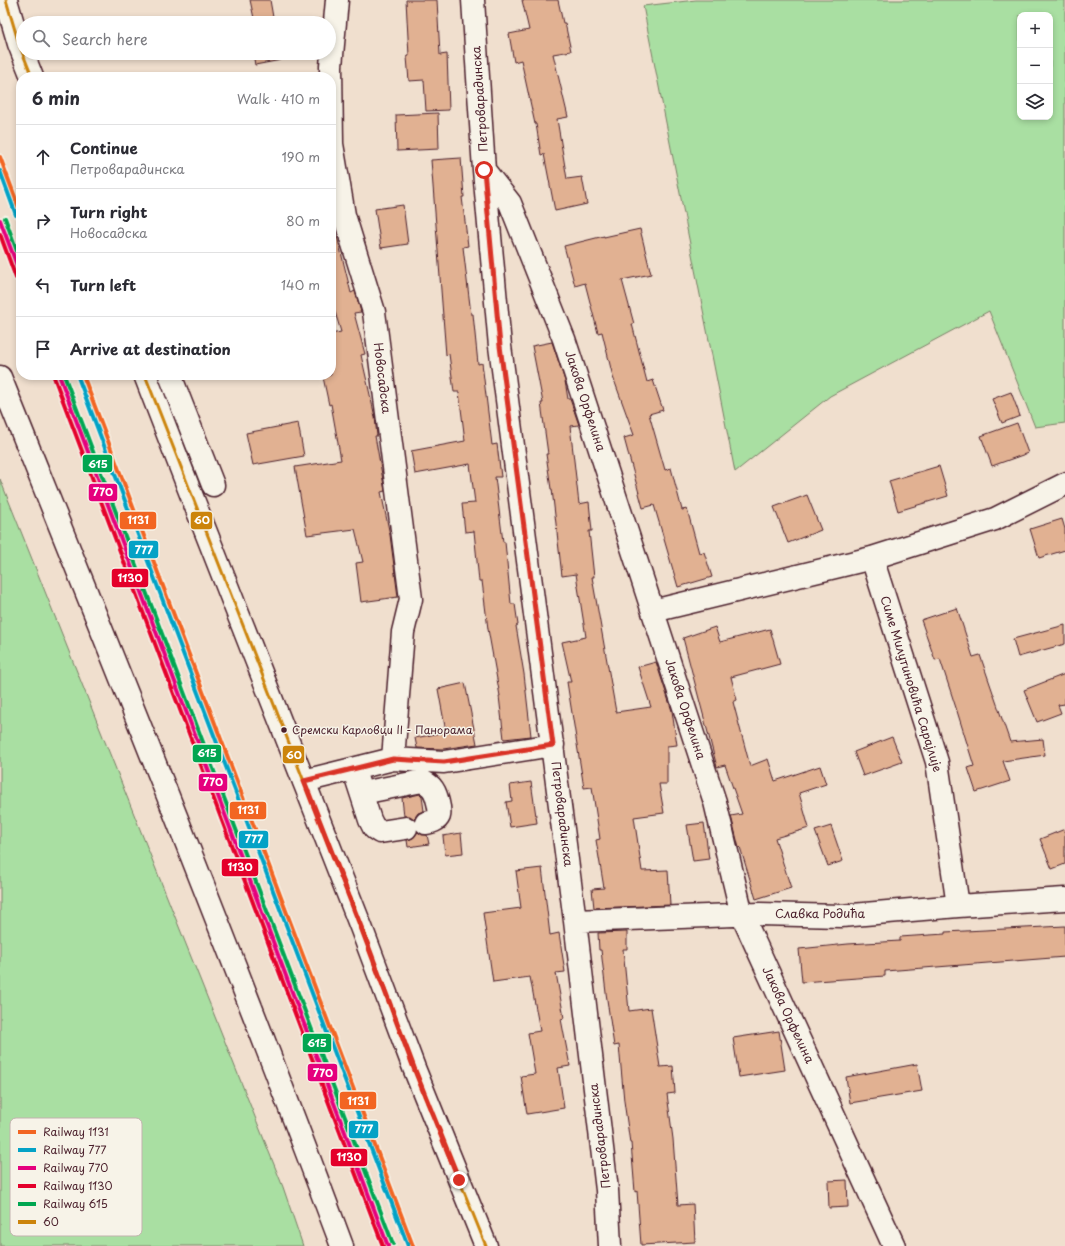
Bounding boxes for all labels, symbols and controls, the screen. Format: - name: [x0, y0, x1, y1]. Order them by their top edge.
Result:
- map controls: [1017, 12, 1053, 120]
- button: +: [1017, 12, 1053, 48]
- search box: [16, 16, 336, 60]
- icon: search: [30, 27, 52, 49]
- text: Search here: [62, 27, 148, 50]
- street label: Петроварадинска: [466, 45, 492, 153]
- button: −: [1017, 48, 1053, 84]
- button: layers: [1017, 84, 1053, 120]
- text: 6 min: [32, 85, 80, 111]
- text: Walk · 410 m: [237, 89, 320, 108]
- text: Continue: [70, 136, 138, 159]
- icon: ahead: [32, 146, 54, 168]
- text: 190 m: [281, 147, 320, 166]
- text: Петроварадинска: [70, 159, 185, 178]
- route start: [475, 161, 493, 179]
- text: Turn right: [70, 200, 147, 223]
- icon: right: [32, 210, 54, 232]
- text: 80 m: [286, 211, 320, 230]
- text: Новосадска: [70, 223, 147, 242]
- text: Turn left: [70, 273, 136, 296]
- icon: left: [32, 274, 54, 296]
- text: 140 m: [281, 275, 320, 294]
- text: Arrive at destination: [70, 337, 231, 360]
- icon: arrive: [32, 338, 54, 360]
- street label: Новосадска: [370, 341, 396, 415]
- street label: Јакова Орфелина: [561, 348, 611, 454]
- line badge: 615: [82, 454, 113, 473]
- text: 615: [88, 455, 108, 472]
- line badge: 770: [88, 483, 118, 502]
- text: 770: [93, 483, 113, 500]
- line badge: 1131: [119, 511, 157, 530]
- text: 1131: [127, 511, 149, 528]
- line badge: 60: [190, 511, 213, 530]
- text: 60: [194, 511, 210, 528]
- line badge: 777: [128, 540, 159, 559]
- text: 777: [135, 541, 154, 558]
- line badge: 1130: [111, 568, 149, 588]
- text: 1130: [117, 569, 143, 586]
- street label: Симе Милутиновића Сарајлије: [877, 593, 947, 774]
- street label: Јакова Орфелина: [661, 656, 711, 762]
- place label: Сремски Карловци II - Панорама: [292, 721, 473, 738]
- marker: Сремски Карловци II - Панорама: [279, 725, 289, 735]
- line badge: 615: [192, 744, 222, 763]
- text: 615: [197, 744, 217, 761]
- line badge: 60: [282, 745, 305, 764]
- text: 60: [286, 746, 302, 763]
- street label: Петроварадинска: [548, 760, 578, 868]
- line badge: 770: [198, 773, 228, 792]
- text: 770: [203, 773, 223, 790]
- line badge: 1131: [229, 801, 267, 820]
- text: 1131: [237, 801, 259, 818]
- line badge: 777: [238, 830, 269, 849]
- text: 777: [245, 830, 264, 847]
- line badge: 1130: [221, 858, 259, 877]
- text: 1130: [227, 858, 253, 875]
- street label: Славка Родића: [775, 904, 866, 922]
- street label: Јакова Орфелина: [758, 963, 820, 1067]
- line badge: 615: [302, 1033, 332, 1053]
- text: 615: [307, 1034, 327, 1051]
- line badge: 770: [307, 1063, 338, 1082]
- text: 770: [313, 1064, 333, 1081]
- street label: Петроварадинска: [584, 1082, 614, 1190]
- line badge: 1131: [339, 1091, 377, 1110]
- text: 1131: [347, 1092, 369, 1109]
- legend: [10, 1118, 142, 1236]
- line badge: 777: [348, 1120, 379, 1139]
- text: 777: [355, 1120, 374, 1137]
- text: Railway 1131: [43, 1123, 109, 1140]
- text: Railway 777: [43, 1141, 107, 1158]
- line badge: 1130: [330, 1148, 368, 1167]
- text: 1130: [336, 1148, 362, 1165]
- text: Railway 770: [43, 1159, 108, 1176]
- route end: [450, 1171, 468, 1189]
- text: Railway 1130: [43, 1177, 113, 1194]
- text: Railway 615: [43, 1195, 108, 1212]
- text: 60: [43, 1213, 59, 1230]

